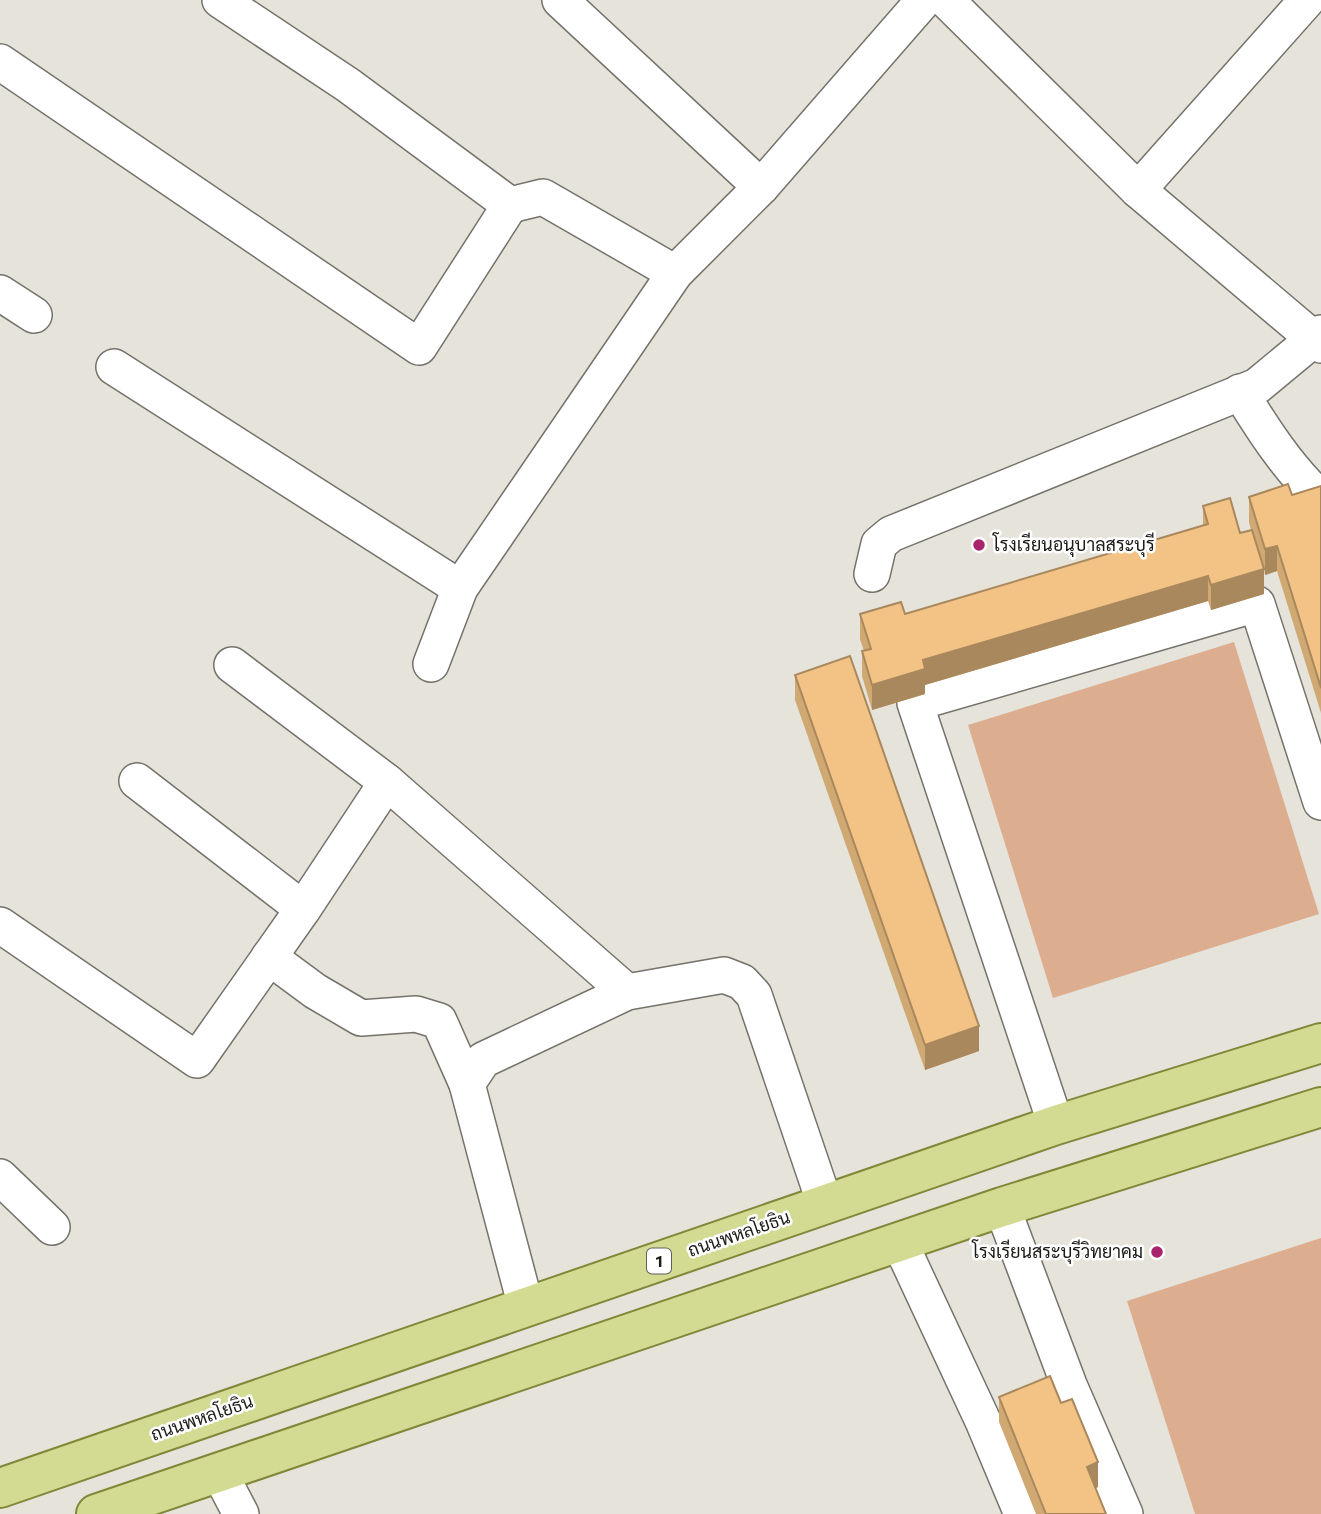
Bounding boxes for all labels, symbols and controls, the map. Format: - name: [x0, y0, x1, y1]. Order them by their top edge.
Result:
- place label: โรงเรียนอนุบาลสระบุรี: [992, 532, 1155, 557]
- marker: โรงเรียนอนุบาลสระบุรี: [971, 537, 987, 553]
- street label: ถนนพหลโยธิน: [684, 1204, 793, 1261]
- place label: โรงเรียนสระบุรีวิทยาคม: [971, 1239, 1143, 1264]
- marker: โรงเรียนสระบุรีวิทยาคม: [1149, 1244, 1165, 1260]
- road number: 1: [647, 1248, 671, 1274]
- street label: ถนนพหลโยธิน: [147, 1388, 256, 1445]

